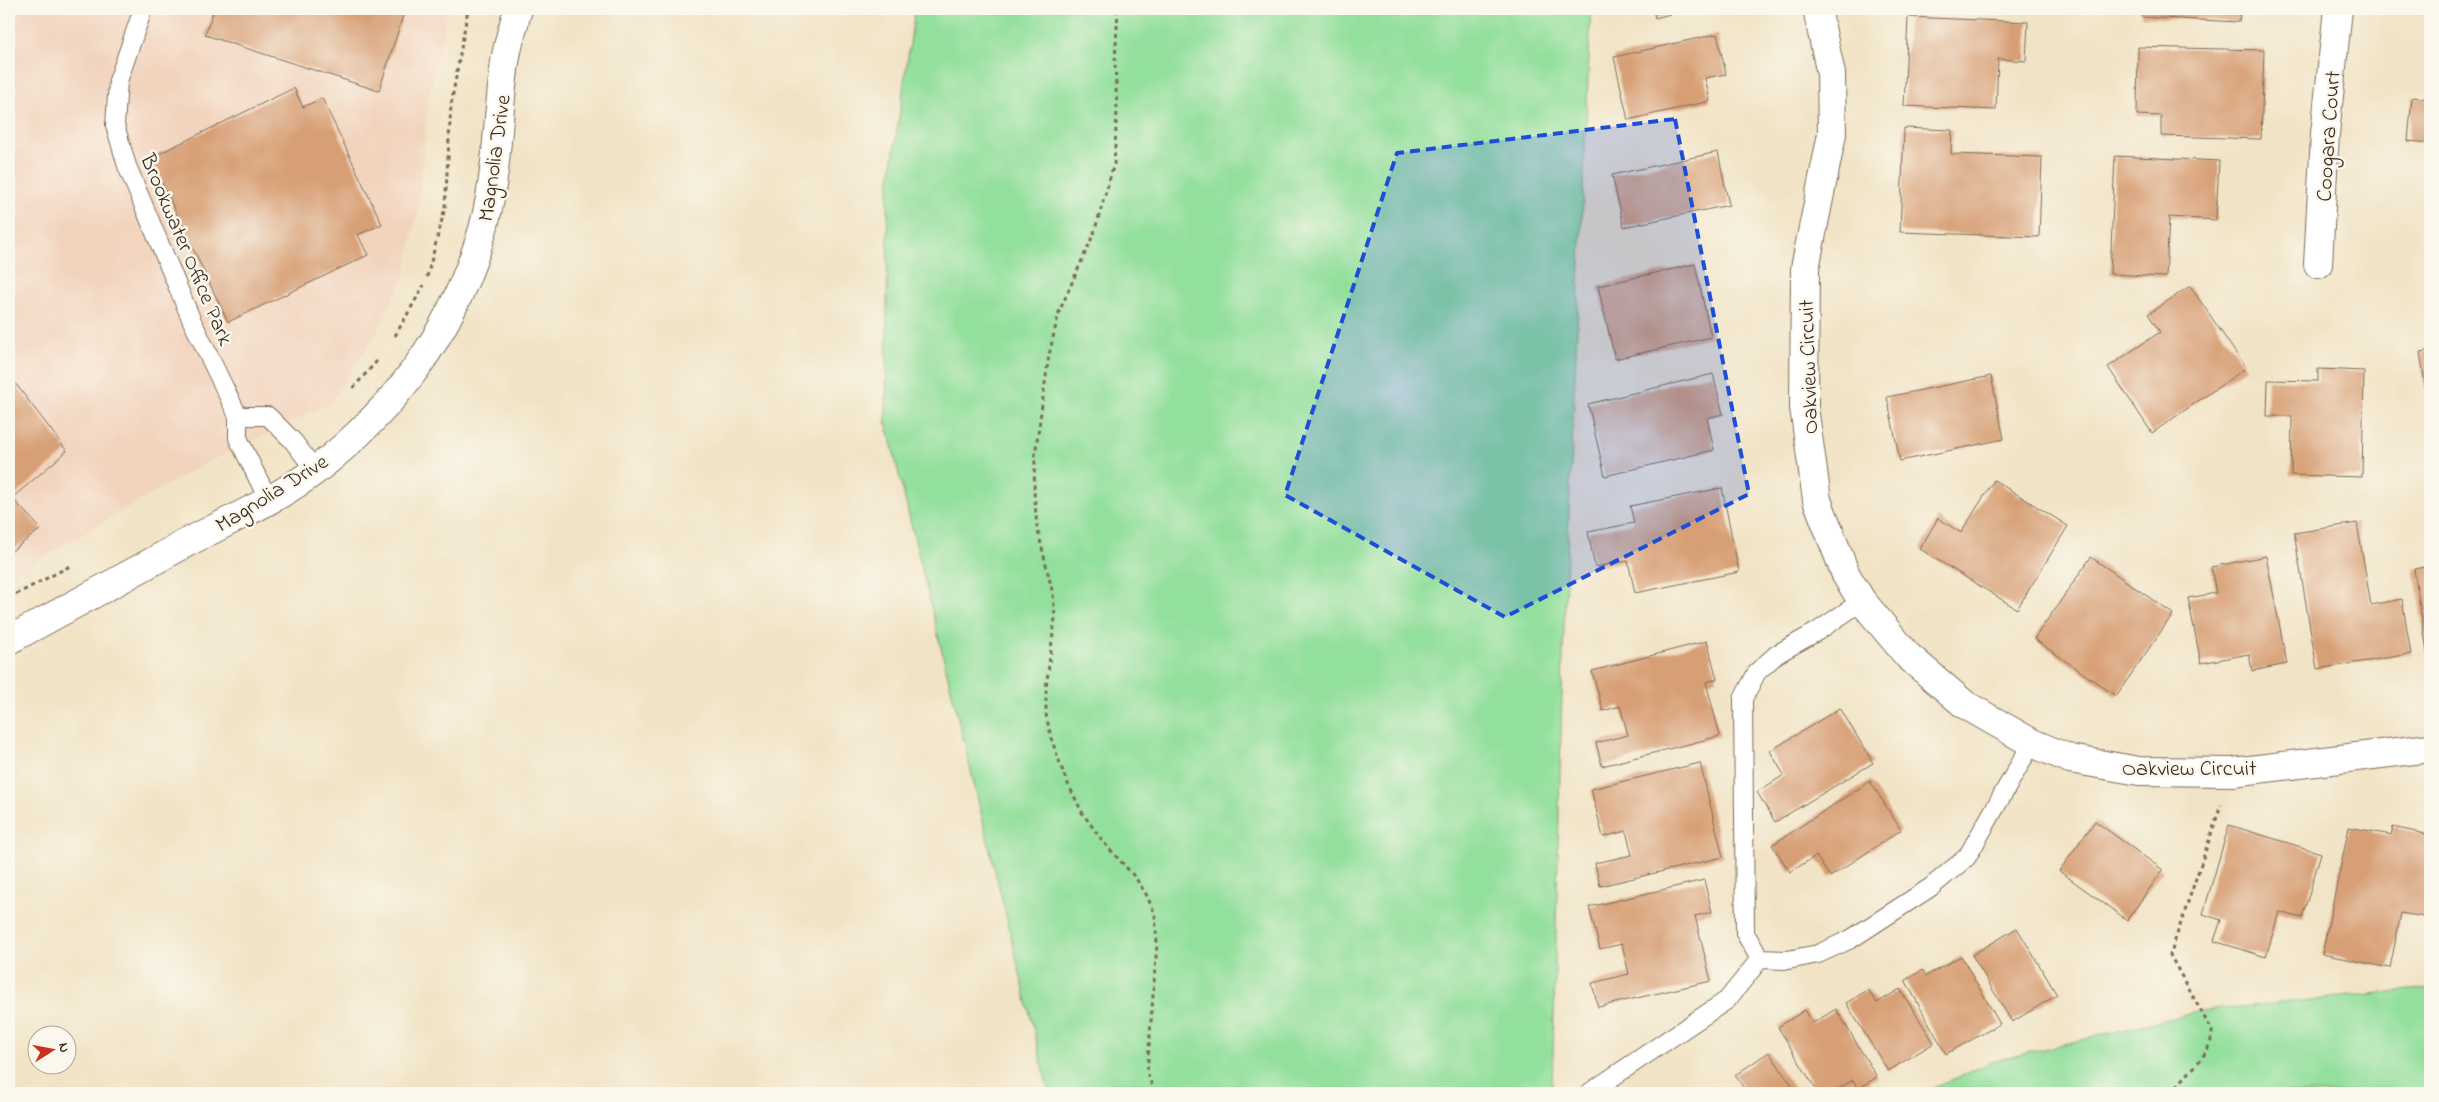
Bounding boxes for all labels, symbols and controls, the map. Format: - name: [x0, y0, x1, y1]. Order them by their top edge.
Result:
- street label: Coogara Court: [2309, 69, 2352, 203]
- street label: Magnolia Drive: [471, 93, 522, 224]
- street label: Brookwater Office Park: [130, 148, 240, 351]
- street label: Oakview Circuit: [1792, 298, 1828, 435]
- street label: Magnolia Drive: [210, 447, 336, 543]
- street label: Oakview Circuit: [2122, 754, 2257, 786]
- north arrow: [28, 1024, 78, 1074]
- text: N: [52, 1041, 74, 1054]

